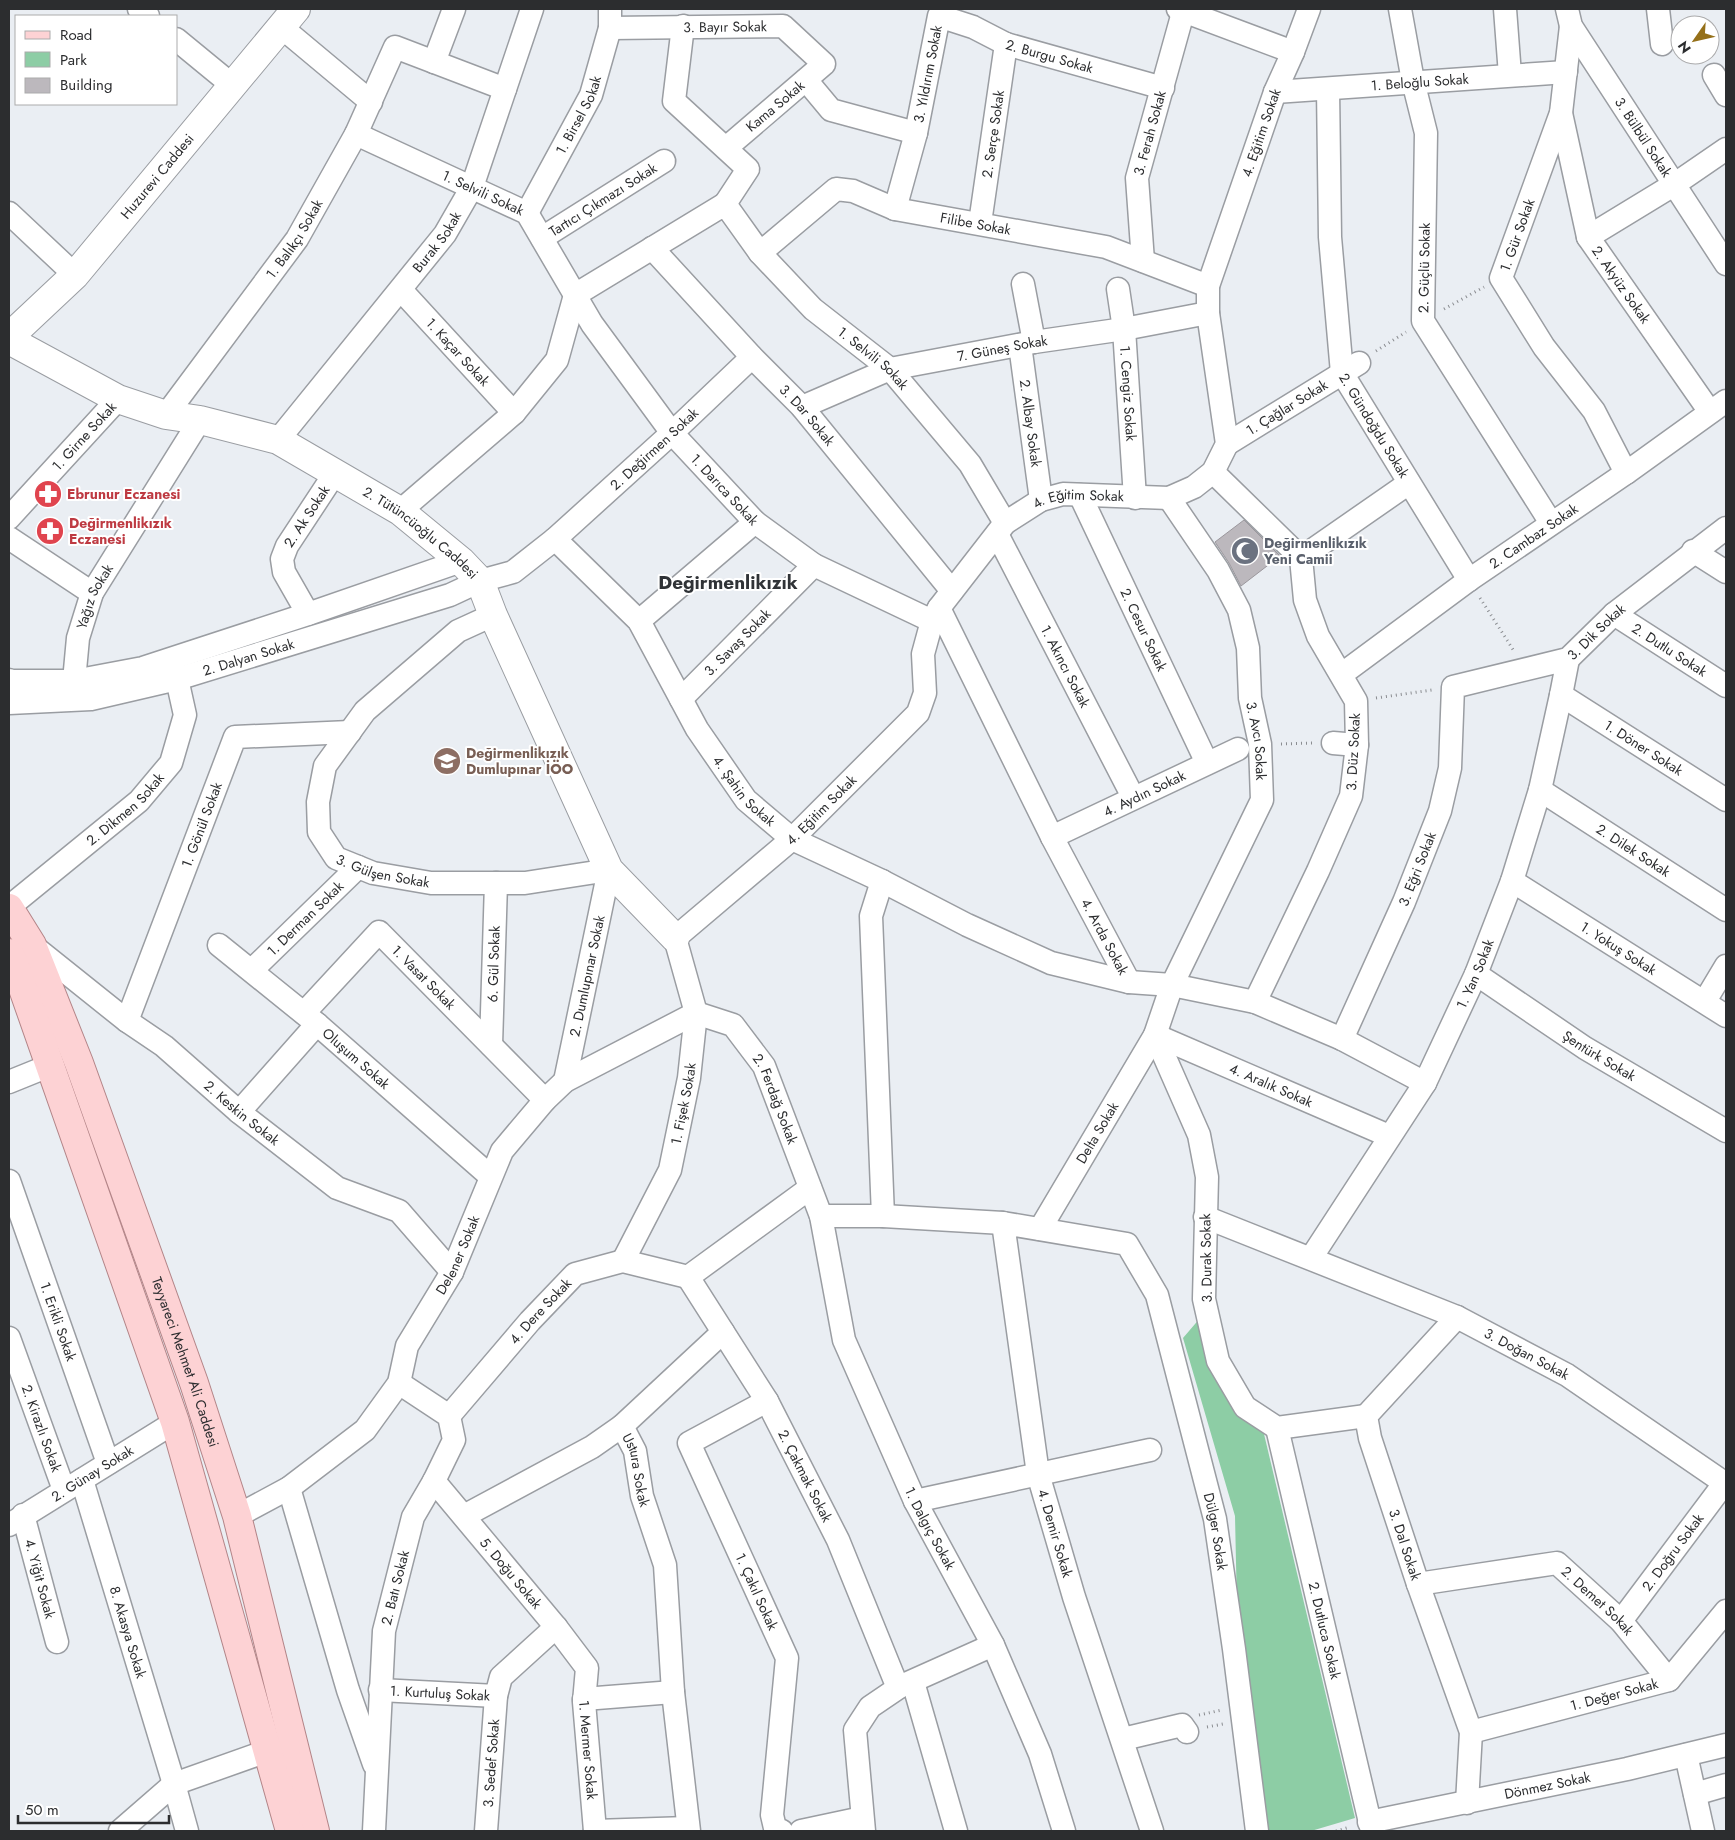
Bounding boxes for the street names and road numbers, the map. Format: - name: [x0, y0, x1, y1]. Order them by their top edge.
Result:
- street label: 3. Bayır Sokak: [683, 16, 768, 37]
- street label: 3. Yıldırım Sokak: [908, 23, 947, 125]
- street label: 2. Burgu Sokak: [1003, 34, 1096, 78]
- street label: 1. Beloğlu Sokak: [1370, 69, 1470, 95]
- street label: 1. Birsel Sokak: [551, 73, 606, 158]
- street label: Kama Sokak: [741, 75, 809, 136]
- street label: 4. Eğitim Sokak: [1236, 84, 1286, 180]
- street label: 3. Ferah Sokak: [1128, 87, 1171, 178]
- street label: 2. Serçe Sokak: [977, 88, 1009, 179]
- street label: 3. Bülbül Sokak: [1610, 93, 1677, 182]
- street label: Huzurevi Caddesi: [116, 129, 198, 223]
- street label: Tartıcı Çıkmazı Sokak: [545, 158, 661, 241]
- street label: 1. Selvili Sokak: [439, 165, 528, 221]
- street label: 1. Balıkçı Sokak: [261, 195, 328, 283]
- street label: 1. Gür Sokak: [1495, 195, 1540, 274]
- street label: Burak Sokak: [408, 207, 466, 277]
- street label: Filibe Sokak: [939, 207, 1013, 240]
- street label: 2. Güçlü Sokak: [1413, 222, 1435, 313]
- street label: 2. Akyüz Sokak: [1587, 242, 1656, 328]
- street label: 1. Kaçar Sokak: [421, 313, 495, 391]
- street label: 1. Selvili Sokak: [833, 322, 914, 395]
- street label: 7. Güneş Sokak: [955, 330, 1049, 366]
- street label: 1. Cengiz Sokak: [1115, 345, 1141, 443]
- street label: 2. Gündoğdu Sokak: [1334, 369, 1414, 482]
- street label: 1. Çağlar Sokak: [1242, 374, 1332, 440]
- street label: 2. Albay Sokak: [1015, 378, 1047, 469]
- street label: 3. Dar Sokak: [775, 380, 840, 450]
- street label: 1. Girne Sokak: [47, 397, 121, 475]
- street label: 2. Değirmen Sokak: [605, 402, 703, 495]
- street label: 1. Darıca Sokak: [686, 449, 764, 530]
- street label: 2. Ak Sokak: [279, 481, 335, 551]
- street label: 2. Tütüncüoğlu Caddesi: [359, 482, 483, 583]
- street label: 4. Eğitim Sokak: [1028, 484, 1125, 513]
- street label: 2. Cambaz Sokak: [1485, 498, 1582, 573]
- street label: Yağız Sokak: [71, 559, 118, 632]
- street label: 2. Cesur Sokak: [1116, 585, 1172, 675]
- street label: 3. Dik Sokak: [1563, 598, 1630, 665]
- street label: 3. Savaş Sokak: [699, 604, 776, 680]
- street label: 2. Dutlu Sokak: [1628, 618, 1712, 682]
- street label: 1. Akıncı Sokak: [1036, 622, 1095, 712]
- street label: 2. Dalyan Sokak: [200, 633, 297, 681]
- street label: 3. Avcı Sokak: [1241, 700, 1271, 781]
- street label: 3. Düz Sokak: [1341, 712, 1365, 791]
- street label: 1. Döner Sokak: [1600, 715, 1688, 781]
- street label: 4. Şahin Sokak: [708, 752, 781, 831]
- street label: 4. Aydın Sokak: [1100, 765, 1189, 821]
- street label: 2. Dikmen Sokak: [82, 768, 169, 850]
- street label: 4. Eğitim Sokak: [782, 770, 861, 850]
- street label: 1. Gönül Sokak: [176, 778, 227, 870]
- street label: 2. Dilek Sokak: [1592, 819, 1675, 882]
- street label: 3. Eğri Sokak: [1393, 828, 1441, 909]
- street label: 3. Gülşen Sokak: [333, 849, 432, 893]
- street label: 1. Derman Sokak: [262, 876, 348, 960]
- street label: 4. Arda Sokak: [1076, 895, 1134, 979]
- street label: 2. Dumlupınar Sokak: [564, 913, 610, 1039]
- street label: 1. Yokuş Sokak: [1577, 917, 1661, 980]
- street label: 6. Gül Sokak: [482, 925, 505, 1003]
- street label: 1. Yan Sokak: [1451, 935, 1499, 1012]
- street label: 1. Vasat Sokak: [387, 940, 461, 1015]
- street label: Oluşum Sokak: [318, 1023, 395, 1094]
- street label: Şentürk Sokak: [1559, 1026, 1640, 1086]
- street label: 2. Ferdağ Sokak: [748, 1049, 803, 1148]
- street label: 4. Aralık Sokak: [1226, 1058, 1317, 1112]
- street label: 1. Fişek Sokak: [665, 1061, 701, 1146]
- street label: 2. Keskin Sokak: [200, 1076, 285, 1150]
- street label: Delta Sokak: [1071, 1097, 1124, 1167]
- street label: Delener Sokak: [431, 1212, 485, 1298]
- street label: 3. Durak Sokak: [1195, 1213, 1217, 1303]
- street label: 4. Dere Sokak: [504, 1273, 577, 1349]
- street label: Teyyareci Mehmet Ali Caddesi: [147, 1274, 224, 1450]
- street label: 1. Erikli Sokak: [35, 1279, 82, 1365]
- street label: 3. Doğan Sokak: [1481, 1323, 1574, 1385]
- street label: 2. Kirazlı Sokak: [17, 1382, 67, 1475]
- street label: 2. Çakmak Sokak: [773, 1426, 838, 1526]
- street label: Ustura Sokak: [617, 1430, 655, 1510]
- street label: 2. Günay Sokak: [47, 1440, 138, 1506]
- street label: 1. Dalgıç Sokak: [900, 1484, 961, 1574]
- street label: 4. Demir Sokak: [1033, 1486, 1078, 1581]
- street label: Dülger Sokak: [1199, 1490, 1233, 1573]
- street label: 3. Dal Sokak: [1384, 1506, 1426, 1584]
- street label: 2. Doğru Sokak: [1637, 1509, 1709, 1595]
- street label: 5. Doğu Sokak: [475, 1533, 547, 1614]
- street label: 4. Yiğit Sokak: [20, 1537, 61, 1622]
- street label: 2. Batı Sokak: [376, 1547, 414, 1627]
- street label: 1. Çakıl Sokak: [731, 1550, 783, 1634]
- street label: 2. Demet Sokak: [1557, 1561, 1639, 1640]
- street label: 2. Dutluca Sokak: [1304, 1580, 1346, 1682]
- street label: 8. Akasya Sokak: [105, 1584, 152, 1681]
- street label: 1. Değer Sokak: [1568, 1673, 1661, 1716]
- street label: 1. Kurtuluş Sokak: [389, 1681, 491, 1706]
- street label: 1. Mermer Sokak: [574, 1700, 602, 1801]
- street label: 3. Sedef Sokak: [478, 1717, 504, 1808]
- street label: Dönmez Sokak: [1502, 1767, 1593, 1804]

